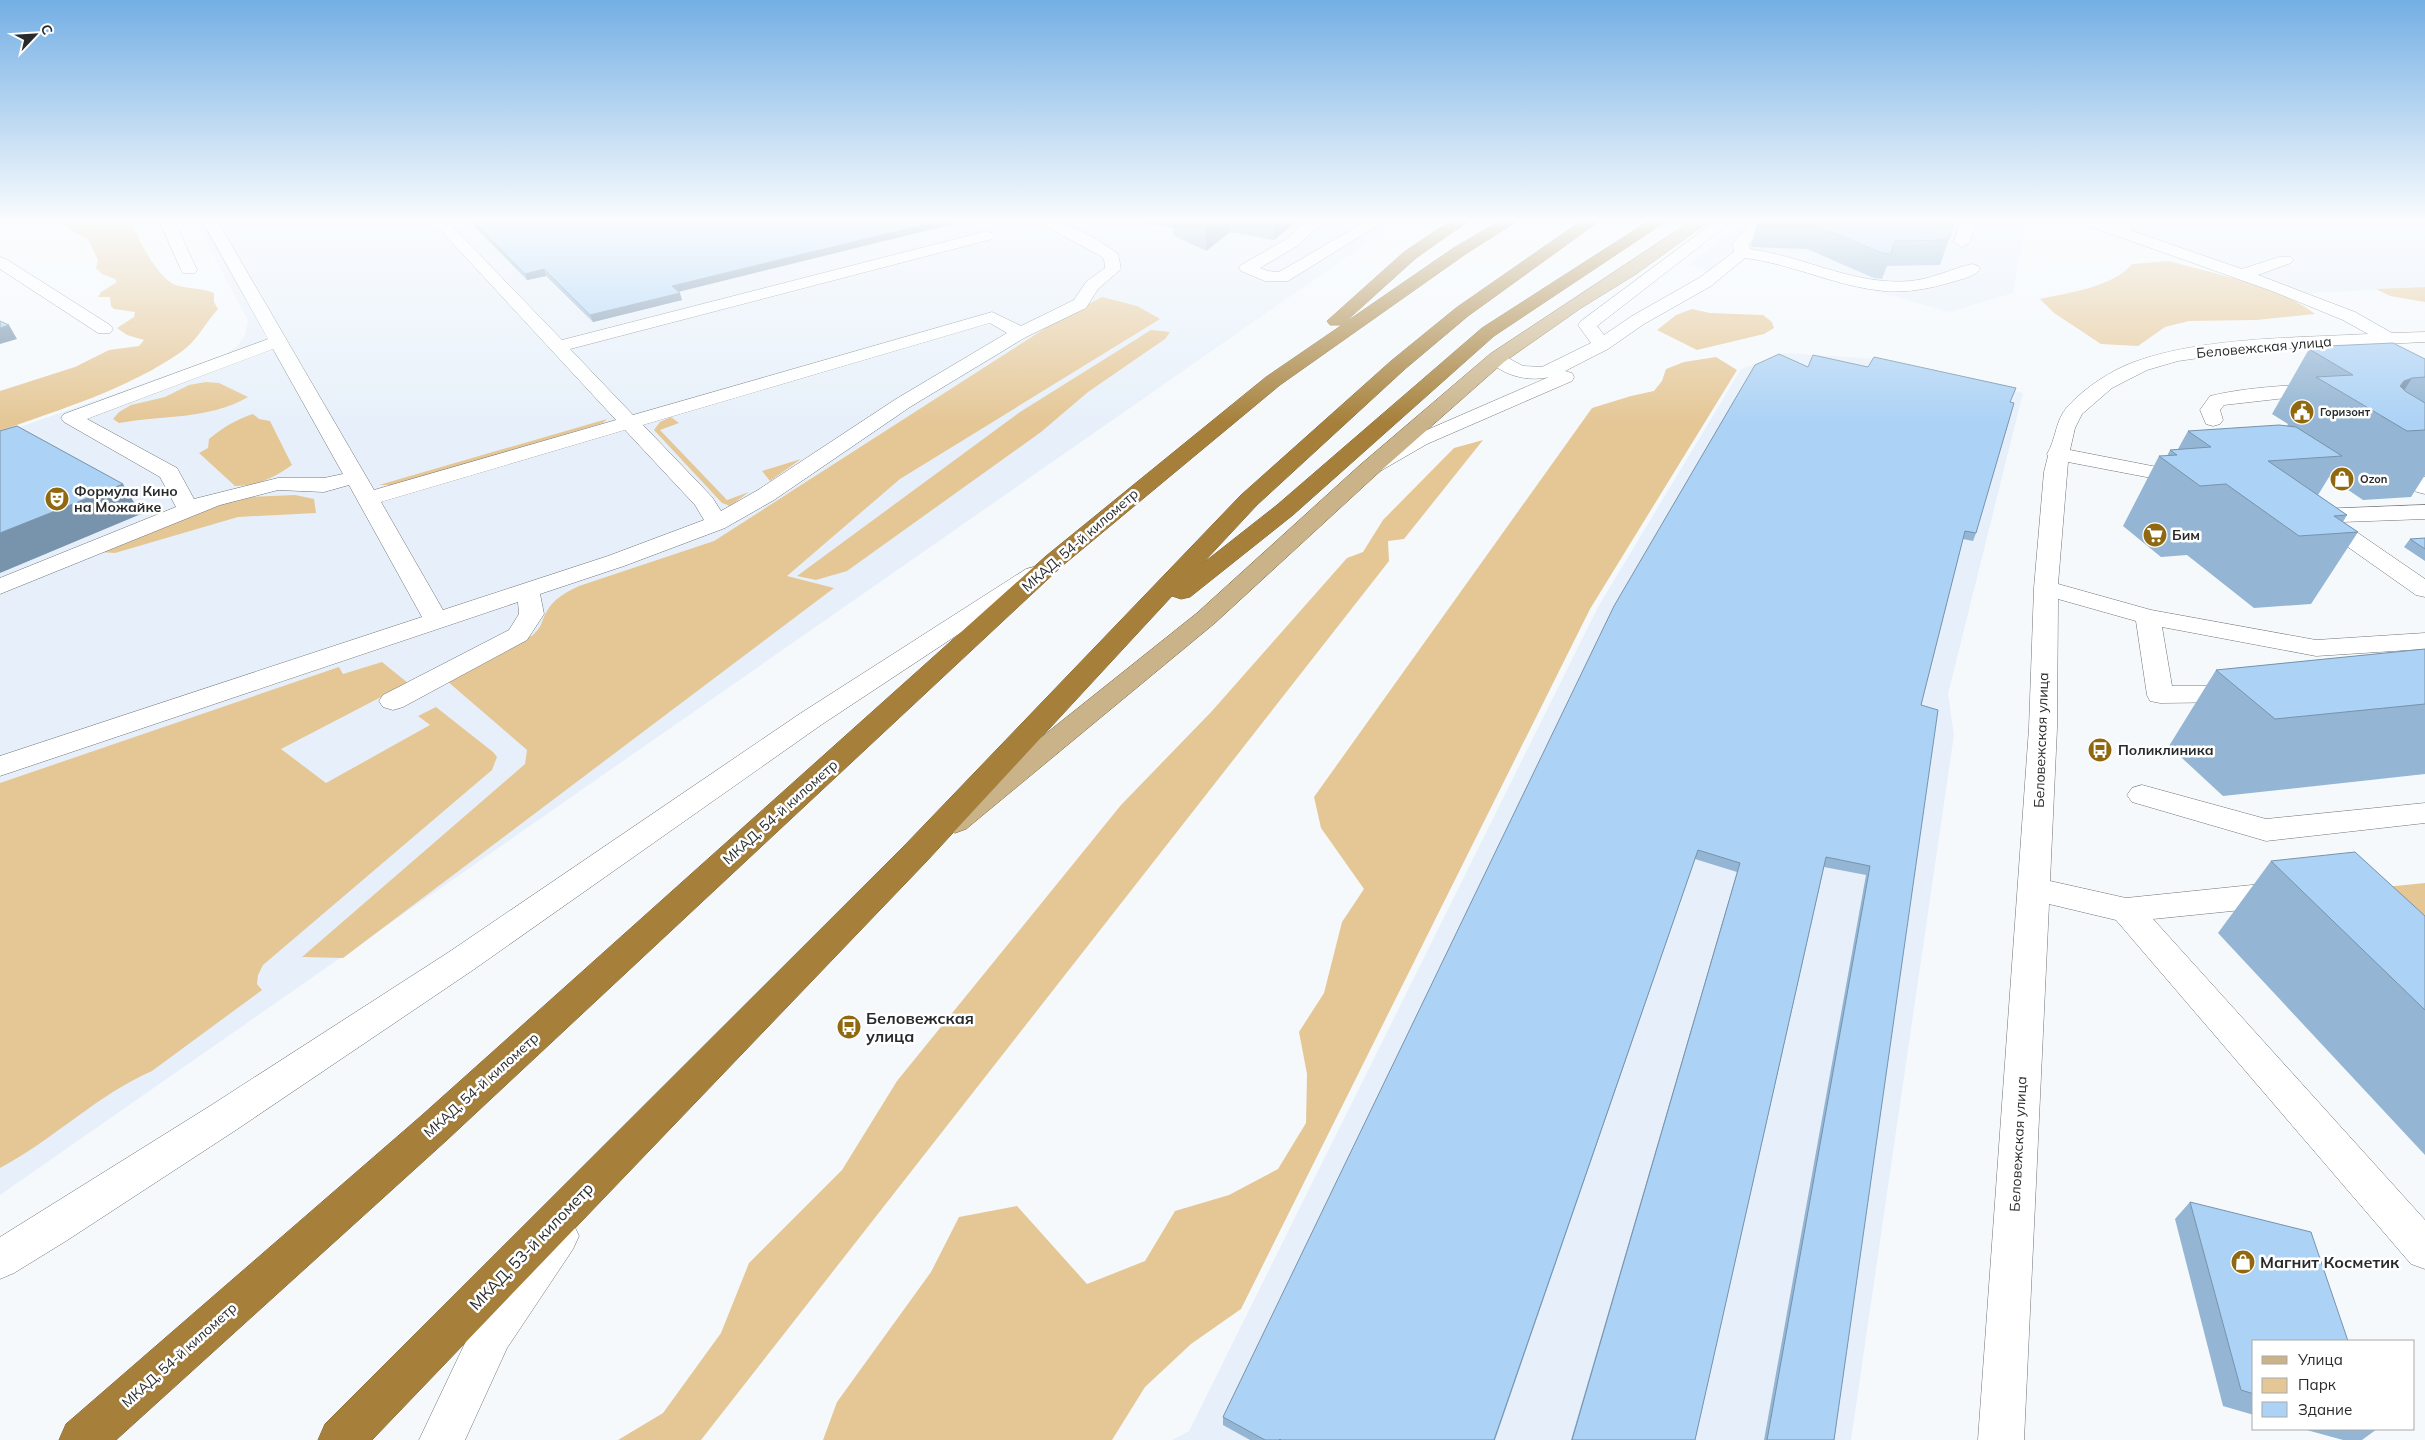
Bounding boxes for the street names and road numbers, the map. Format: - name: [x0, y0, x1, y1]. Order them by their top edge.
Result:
- street label: Беловежская улица: [2196, 332, 2332, 362]
- street label: МКАД, 54-й километр: [1018, 485, 1142, 595]
- street label: Беловежская улица: [2030, 672, 2052, 808]
- street label: МКАД, 54-й километр: [719, 756, 841, 868]
- street label: МКАД, 54-й километр: [420, 1029, 542, 1141]
- street label: Беловежская улица: [2005, 1076, 2031, 1212]
- street label: МКАД, 53-й километр: [465, 1178, 597, 1314]
- street label: МКАД, 54-й километр: [118, 1299, 240, 1411]

